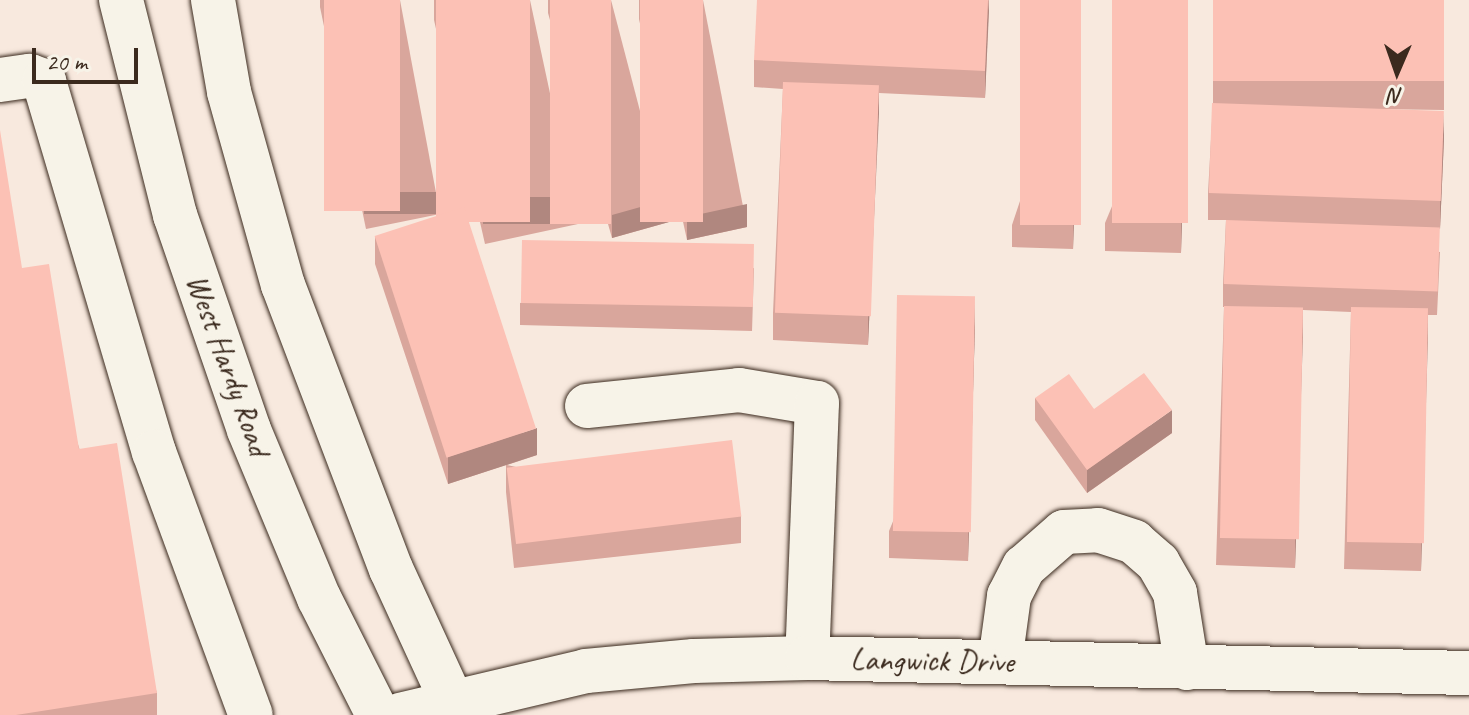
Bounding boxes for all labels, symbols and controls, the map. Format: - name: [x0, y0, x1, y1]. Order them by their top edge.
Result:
- scale bar: [36, 32, 142, 82]
- north arrow: [1357, 32, 1437, 112]
- text: 20 m: [46, 47, 87, 77]
- text: N: [1389, 82, 1403, 110]
- street label: West Hardy Road: [177, 269, 279, 461]
- street label: Langwick Drive: [850, 640, 1014, 682]

